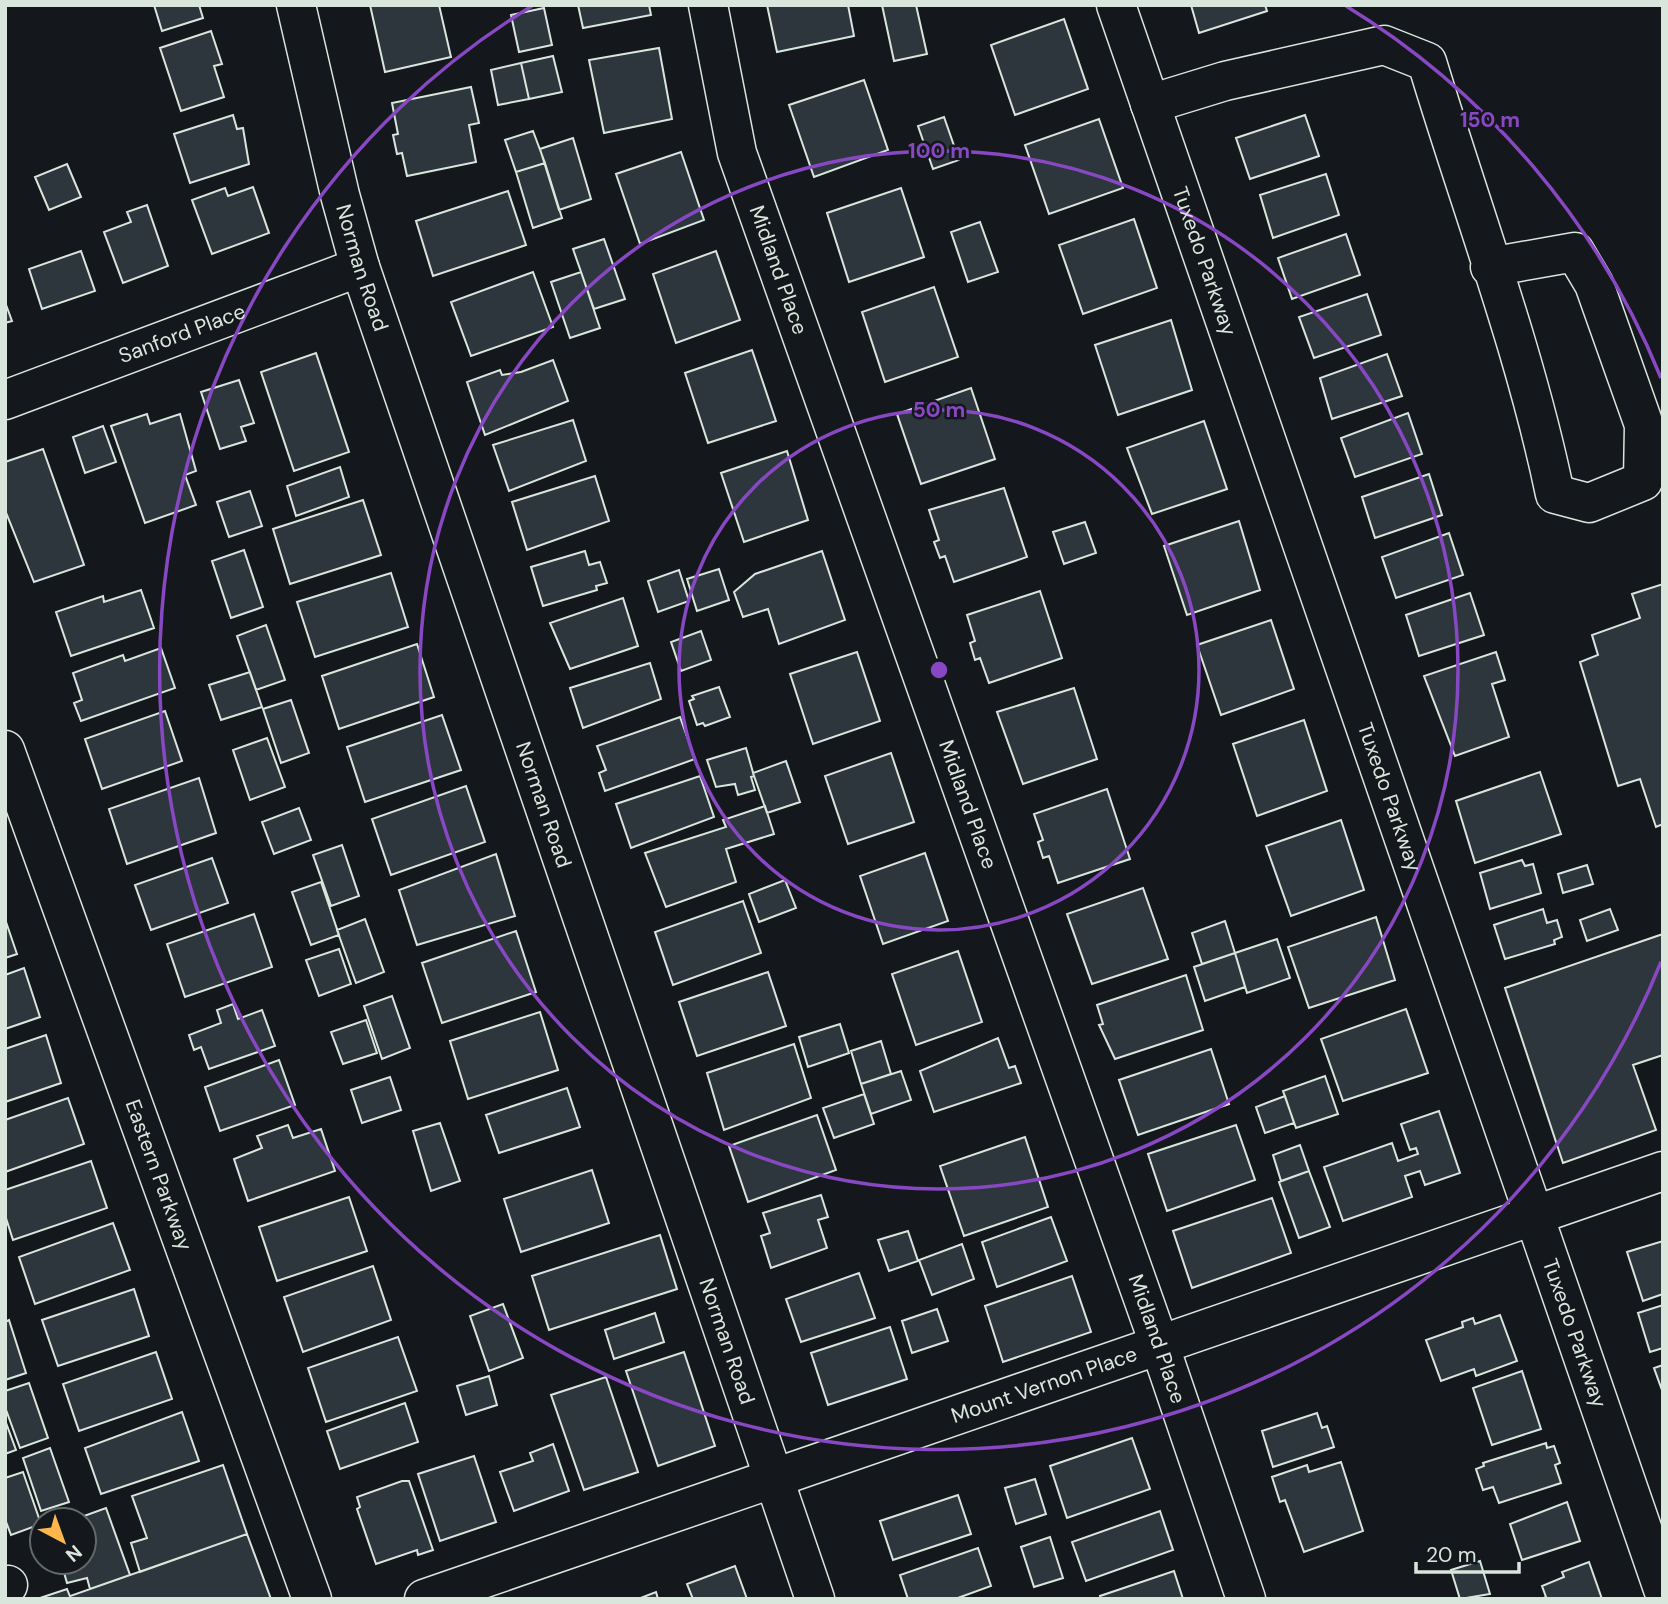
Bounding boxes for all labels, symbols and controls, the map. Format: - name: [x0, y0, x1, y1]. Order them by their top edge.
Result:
- text: 150 m: [1460, 106, 1520, 134]
- text: 100 m: [908, 137, 970, 165]
- street label: Tuxedo Parkway: [1166, 183, 1243, 340]
- street label: Norman Road: [329, 201, 395, 335]
- street label: Midland Place: [743, 202, 814, 338]
- street label: Sanford Place: [115, 297, 249, 370]
- text: 50 m: [913, 396, 965, 424]
- centre of rings: [927, 658, 951, 682]
- street label: Tuxedo Parkway: [1351, 719, 1428, 876]
- street label: Midland Place: [932, 736, 1004, 873]
- street label: Norman Road: [509, 738, 578, 871]
- street label: Eastern Parkway: [119, 1096, 199, 1255]
- street label: Tuxedo Parkway: [1536, 1255, 1613, 1412]
- street label: Midland Place: [1122, 1271, 1192, 1407]
- street label: Norman Road: [692, 1275, 761, 1408]
- street label: Mount Vernon Place: [947, 1340, 1141, 1430]
- north arrow: [28, 1506, 98, 1576]
- scale bar: [1416, 1530, 1519, 1574]
- text: N: [60, 1539, 87, 1567]
- text: 20 m: [1426, 1541, 1477, 1569]

